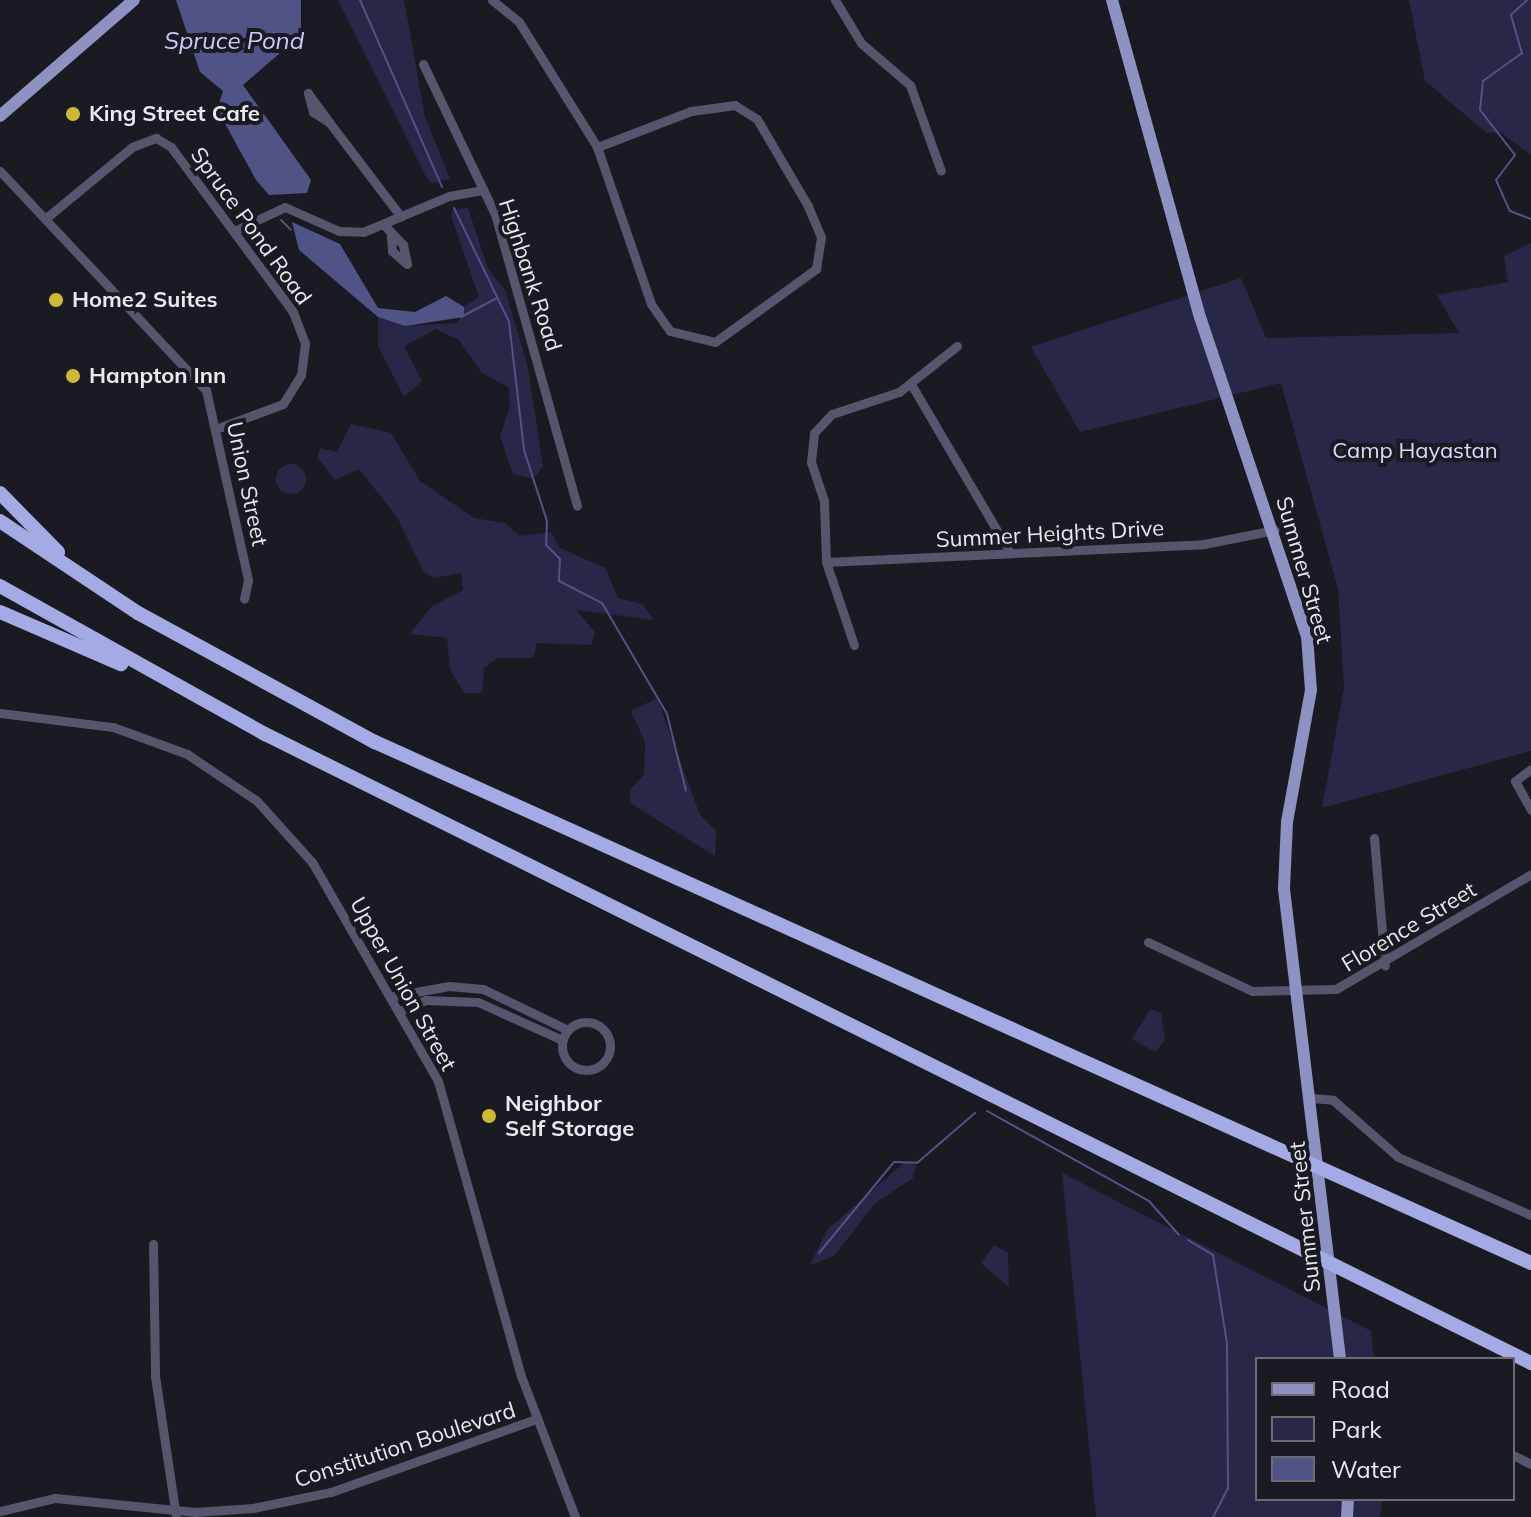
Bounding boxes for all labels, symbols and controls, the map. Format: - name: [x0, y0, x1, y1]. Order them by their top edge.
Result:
- water label: Spruce Pond: [164, 27, 304, 55]
- place label: King Street Cafe: [89, 101, 260, 127]
- marker: King Street Cafe: [64, 105, 82, 123]
- street label: Spruce Pond Road: [185, 142, 317, 310]
- street label: Highbank Road: [493, 196, 567, 354]
- place label: Home2 Suites: [72, 287, 217, 313]
- marker: Home2 Suites: [47, 291, 65, 309]
- place label: Hampton Inn: [89, 363, 226, 389]
- marker: Hampton Inn: [64, 367, 82, 385]
- street label: Union Street: [221, 420, 273, 548]
- park label: Camp Hayastan: [1332, 438, 1498, 464]
- street label: Summer Street: [1270, 494, 1338, 646]
- street label: Summer Heights Drive: [935, 515, 1165, 553]
- street label: Florence Street: [1337, 877, 1481, 977]
- street label: Upper Union Street: [344, 893, 462, 1075]
- place label: Neighbor Self Storage: [505, 1090, 634, 1142]
- marker: Neighbor Self Storage: [480, 1107, 498, 1125]
- street label: Summer Street: [1284, 1140, 1326, 1294]
- legend: [1255, 1357, 1515, 1501]
- text: Road: [1331, 1374, 1390, 1404]
- street label: Constitution Boulevard: [291, 1397, 519, 1493]
- text: Park: [1331, 1414, 1382, 1444]
- text: Water: [1331, 1454, 1401, 1484]

